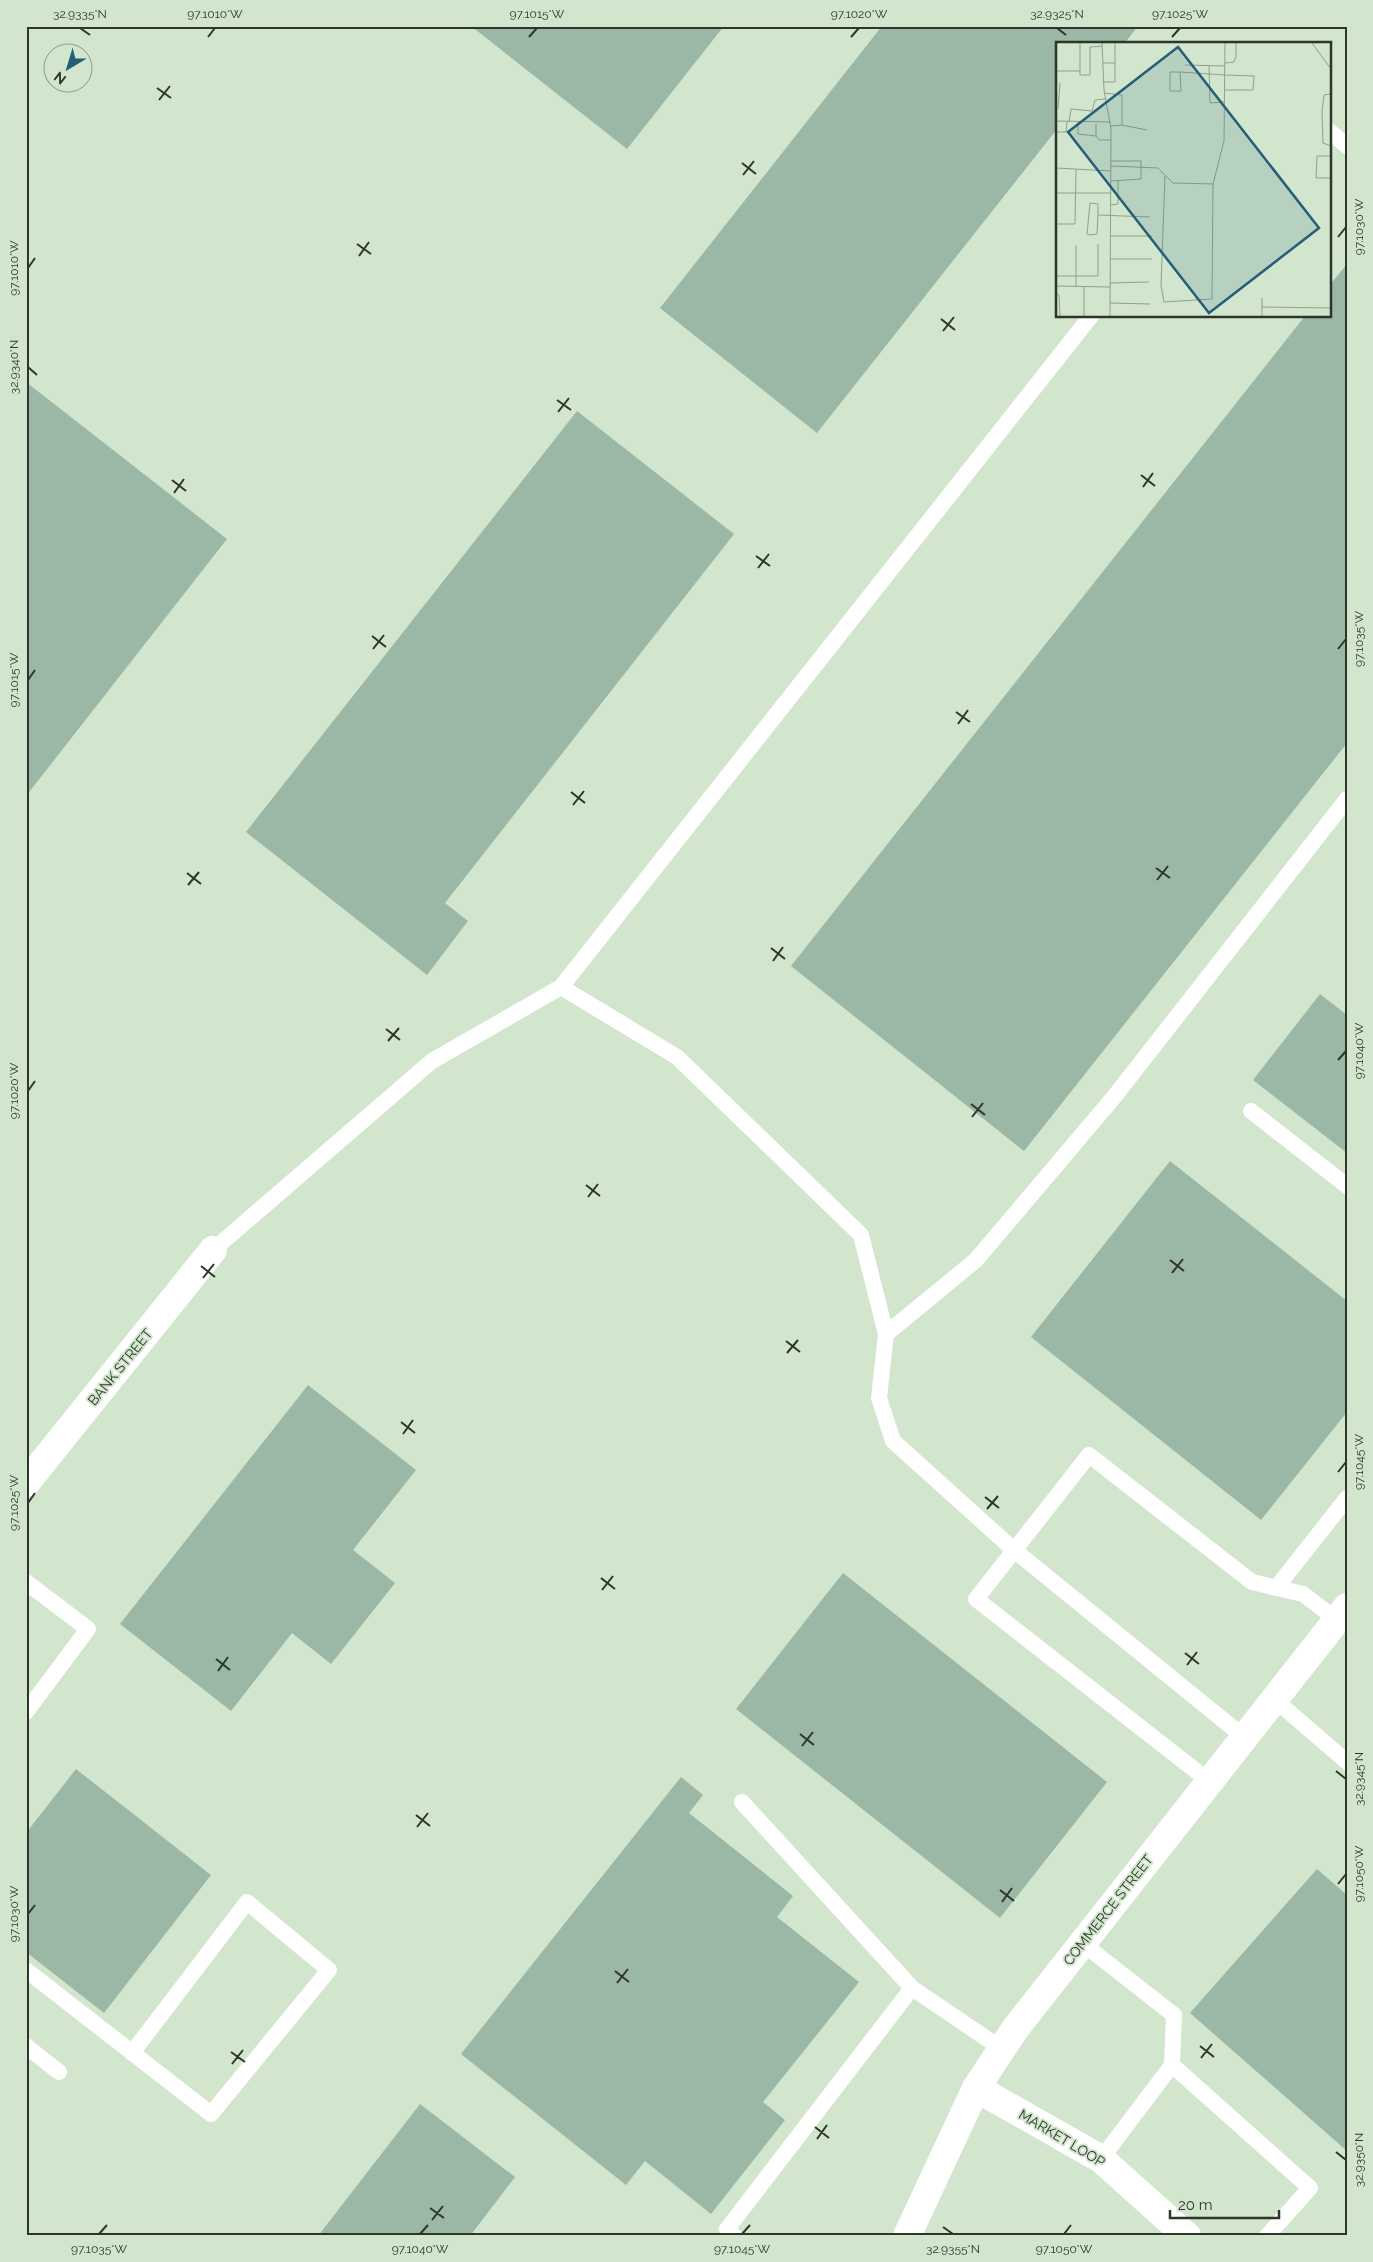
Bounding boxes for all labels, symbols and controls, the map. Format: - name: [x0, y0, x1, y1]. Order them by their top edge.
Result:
- text: 32.9335°N: [53, 7, 107, 21]
- text: 97.1010°W: [187, 7, 243, 21]
- text: 97.1015°W: [510, 7, 565, 21]
- text: 97.1020°W: [831, 7, 888, 21]
- text: 32.9325°N: [1030, 7, 1084, 21]
- text: 97.1025°W: [1152, 7, 1208, 21]
- north arrow: [42, 42, 92, 92]
- inset map: [1056, 42, 1330, 318]
- text: N: [51, 69, 69, 88]
- text: 97.1030°W: [1352, 198, 1366, 255]
- text: 97.1010°W: [7, 240, 21, 296]
- text: 32.9340°N: [7, 340, 21, 394]
- text: 97.1035°W: [1352, 611, 1366, 667]
- text: 97.1015°W: [7, 652, 21, 707]
- text: 97.1040°W: [1352, 1022, 1366, 1079]
- text: 97.1020°W: [7, 1062, 21, 1119]
- street label: BANK STREET: [84, 1325, 156, 1408]
- text: 97.1045°W: [1352, 1433, 1366, 1490]
- text: 97.1025°W: [7, 1475, 21, 1531]
- text: 32.9345°N: [1352, 1752, 1366, 1806]
- text: 97.1050°W: [1352, 1845, 1366, 1902]
- street label: COMMERCE STREET: [1060, 1851, 1156, 1968]
- text: 97.1030°W: [7, 1885, 21, 1942]
- street label: MARKET LOOP: [1016, 2106, 1108, 2170]
- text: 32.9350°N: [1352, 2133, 1366, 2187]
- scale bar: [1170, 2187, 1279, 2219]
- text: 20 m: [1178, 2196, 1213, 2214]
- text: 97.1035°W: [71, 2242, 127, 2256]
- text: 97.1040°W: [392, 2242, 449, 2256]
- text: 97.1045°W: [714, 2242, 771, 2256]
- text: 32.9355°N: [926, 2242, 980, 2256]
- text: 97.1050°W: [1036, 2242, 1093, 2256]

